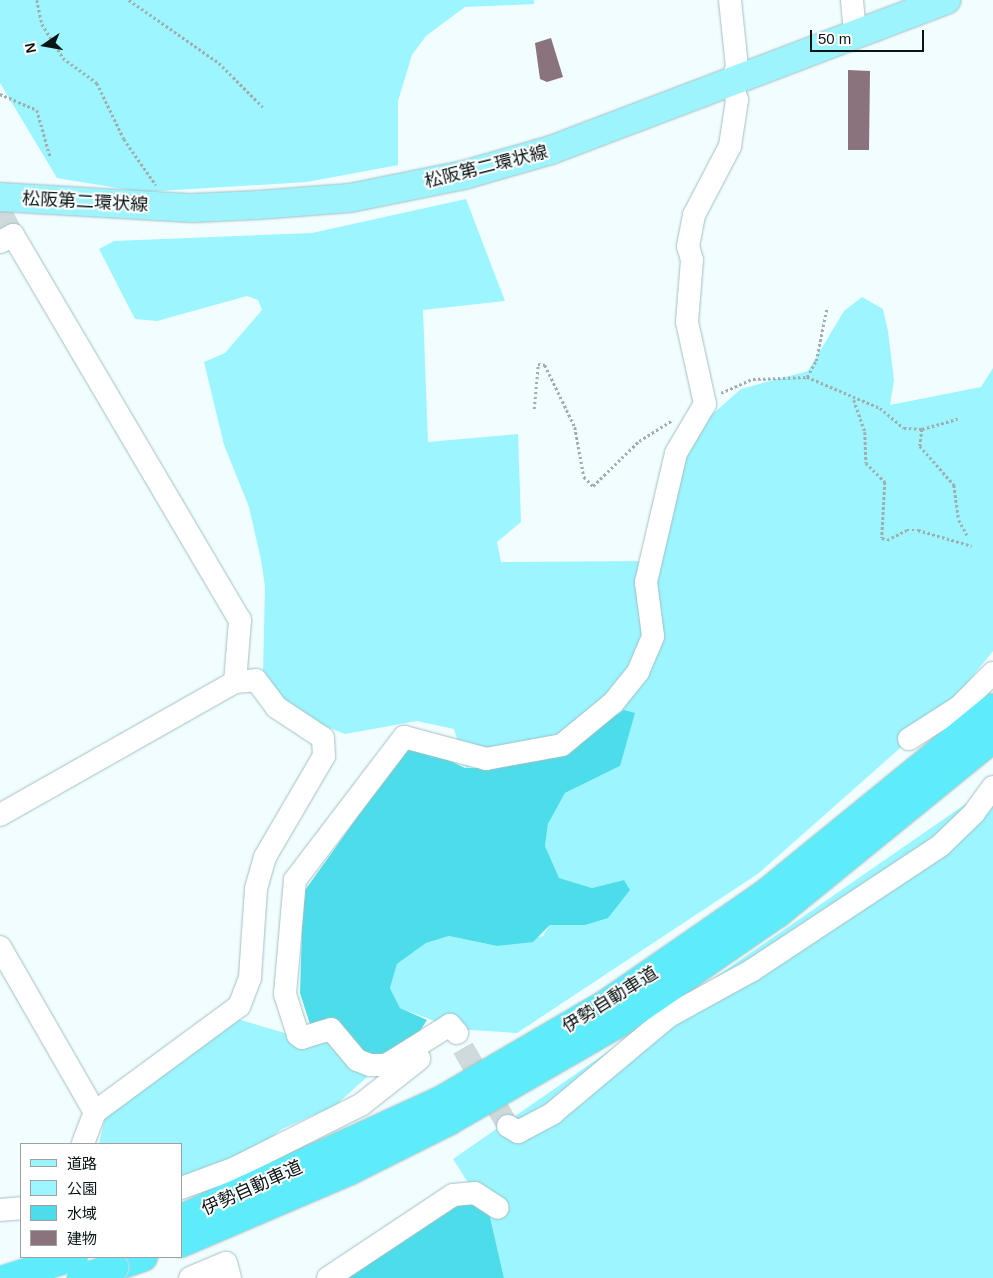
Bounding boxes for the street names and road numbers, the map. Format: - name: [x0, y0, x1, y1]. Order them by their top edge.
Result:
- street label: 松阪第二環状線: [422, 141, 550, 193]
- street label: 松阪第二環状線: [22, 188, 148, 216]
- street label: 伊勢自動車道: [558, 962, 662, 1038]
- street label: 伊勢自動車道: [198, 1156, 306, 1220]

